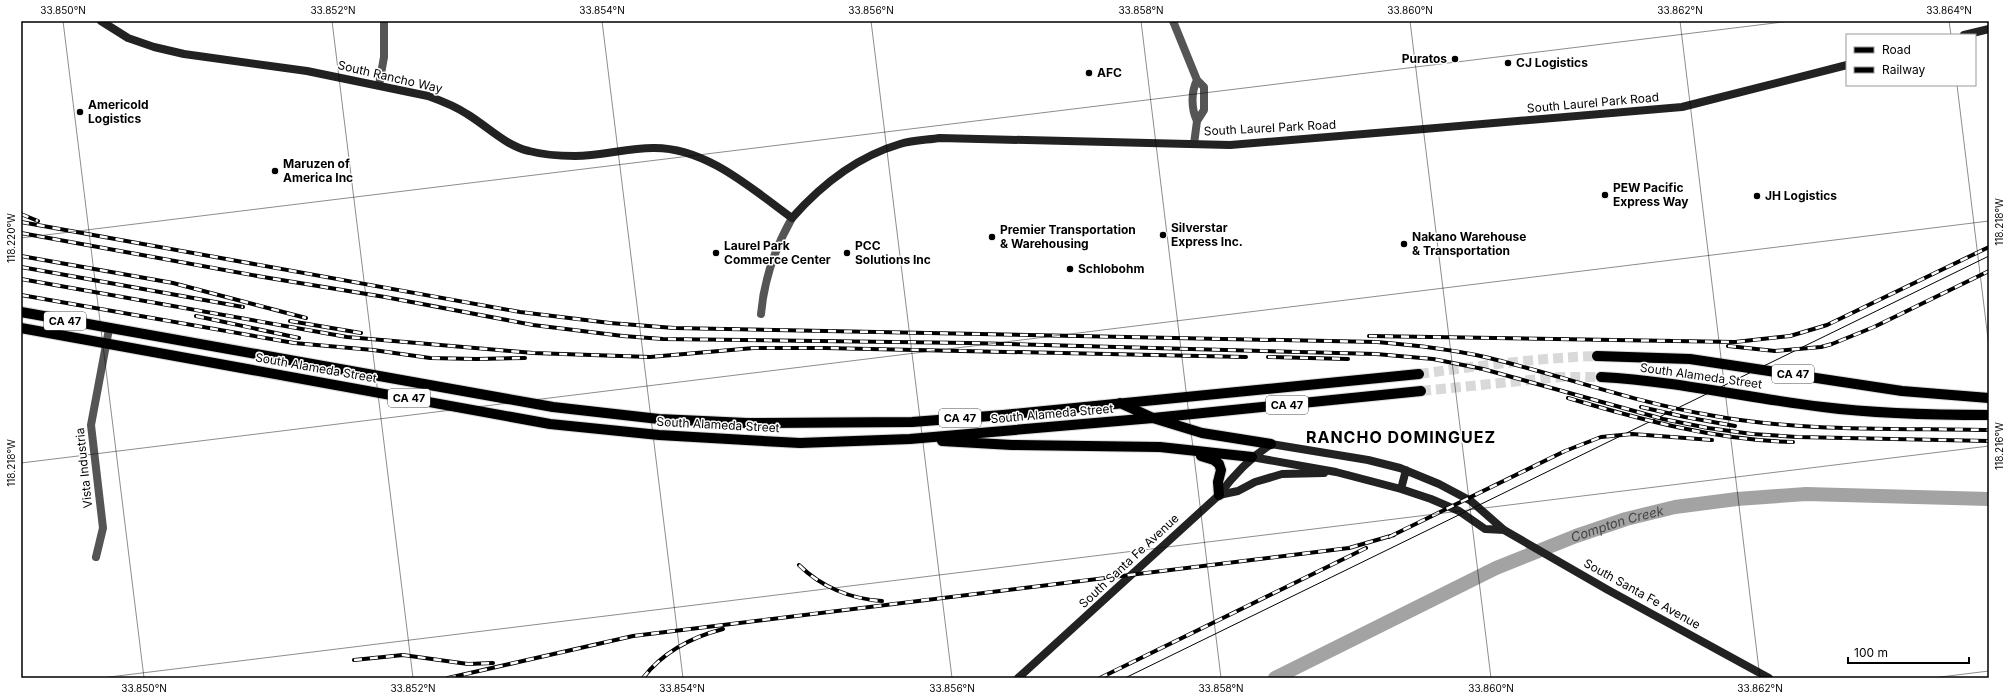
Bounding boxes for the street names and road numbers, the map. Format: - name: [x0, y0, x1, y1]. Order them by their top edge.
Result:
- street label: South Rancho Way: [336, 57, 444, 96]
- street label: South Laurel Park Road: [1526, 89, 1660, 116]
- street label: South Laurel Park Road: [1203, 117, 1337, 138]
- road number: CA 47: [44, 312, 86, 330]
- street label: South Alameda Street: [254, 349, 378, 386]
- street label: South Alameda Street: [1639, 360, 1763, 392]
- road number: CA 47: [1772, 365, 1814, 383]
- road number: CA 47: [388, 389, 430, 407]
- road number: CA 47: [1266, 396, 1308, 414]
- street label: South Alameda Street: [990, 401, 1114, 426]
- road number: CA 47: [939, 409, 981, 427]
- street label: South Alameda Street: [656, 414, 780, 435]
- street label: Vista Industria: [72, 427, 95, 509]
- street label: South Santa Fe Avenue: [1076, 510, 1182, 611]
- street label: South Santa Fe Avenue: [1581, 555, 1703, 632]

